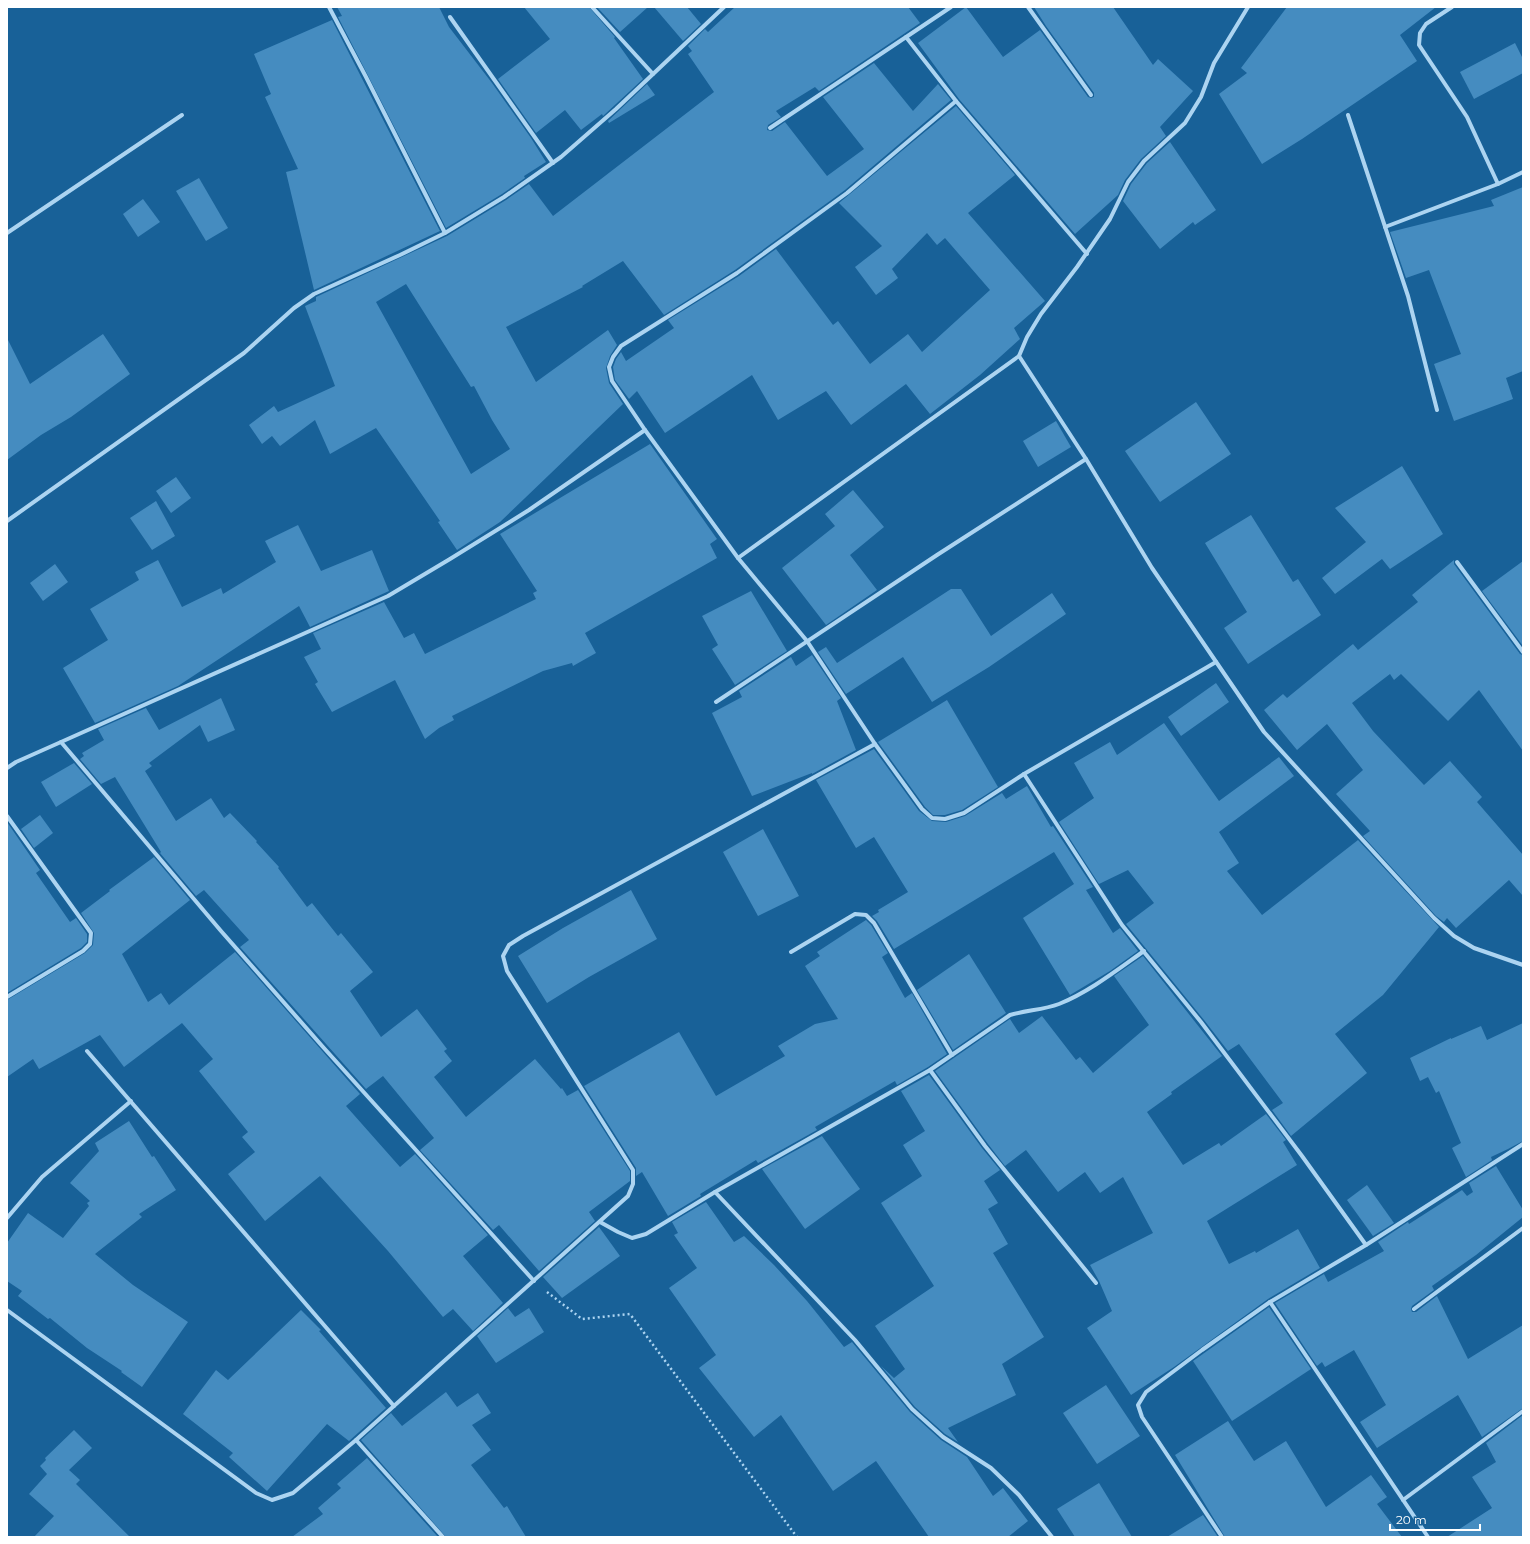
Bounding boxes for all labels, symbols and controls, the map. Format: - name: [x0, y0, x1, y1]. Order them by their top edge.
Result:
- scale bar: [1390, 1506, 1480, 1532]
- text: 20 m: [1396, 1512, 1427, 1527]

